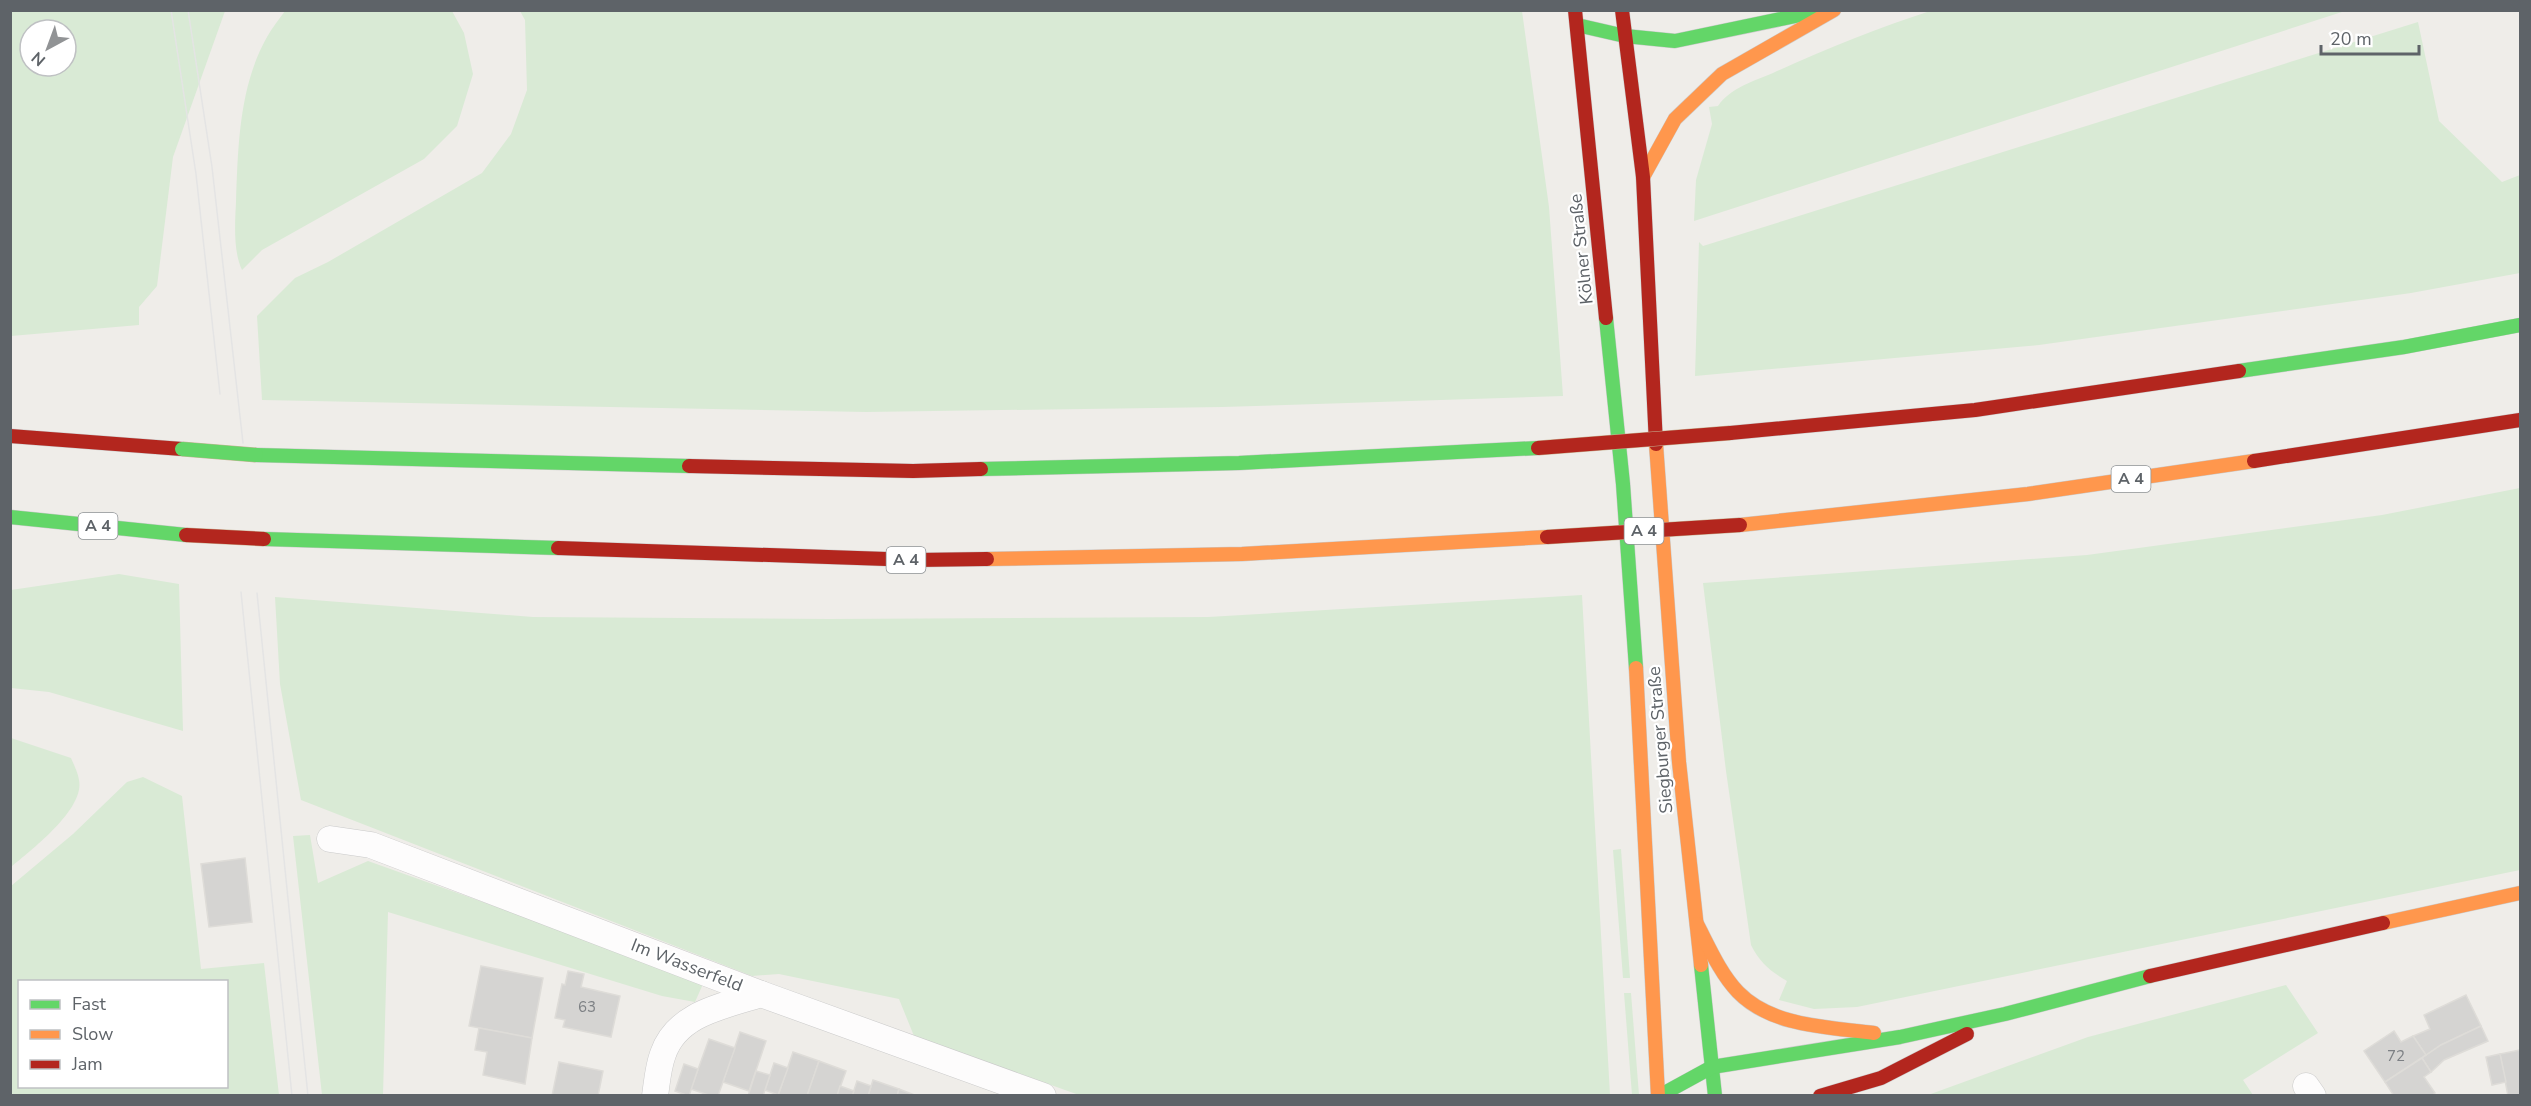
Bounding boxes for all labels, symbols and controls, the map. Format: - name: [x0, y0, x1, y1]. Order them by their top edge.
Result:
- north arrow: [18, 18, 78, 78]
- scale bar: [2321, 18, 2418, 56]
- text: 20 m: [2330, 27, 2372, 51]
- text: N: [27, 46, 51, 71]
- street label: Kölner Straße: [1563, 192, 1599, 306]
- road number: A 4: [2112, 466, 2150, 492]
- road number: A 4: [78, 513, 118, 539]
- road number: A 4: [1624, 518, 1664, 544]
- road number: A 4: [886, 547, 926, 573]
- street label: Siegburger Straße: [1642, 666, 1678, 814]
- street label: Im Wasserfeld: [628, 933, 746, 997]
- legend: [18, 980, 228, 1088]
- text: Fast: [72, 992, 107, 1016]
- house number: 63: [578, 997, 596, 1017]
- text: Slow: [72, 1022, 113, 1046]
- house number: 72: [2387, 1046, 2405, 1066]
- text: Jam: [71, 1052, 103, 1076]

